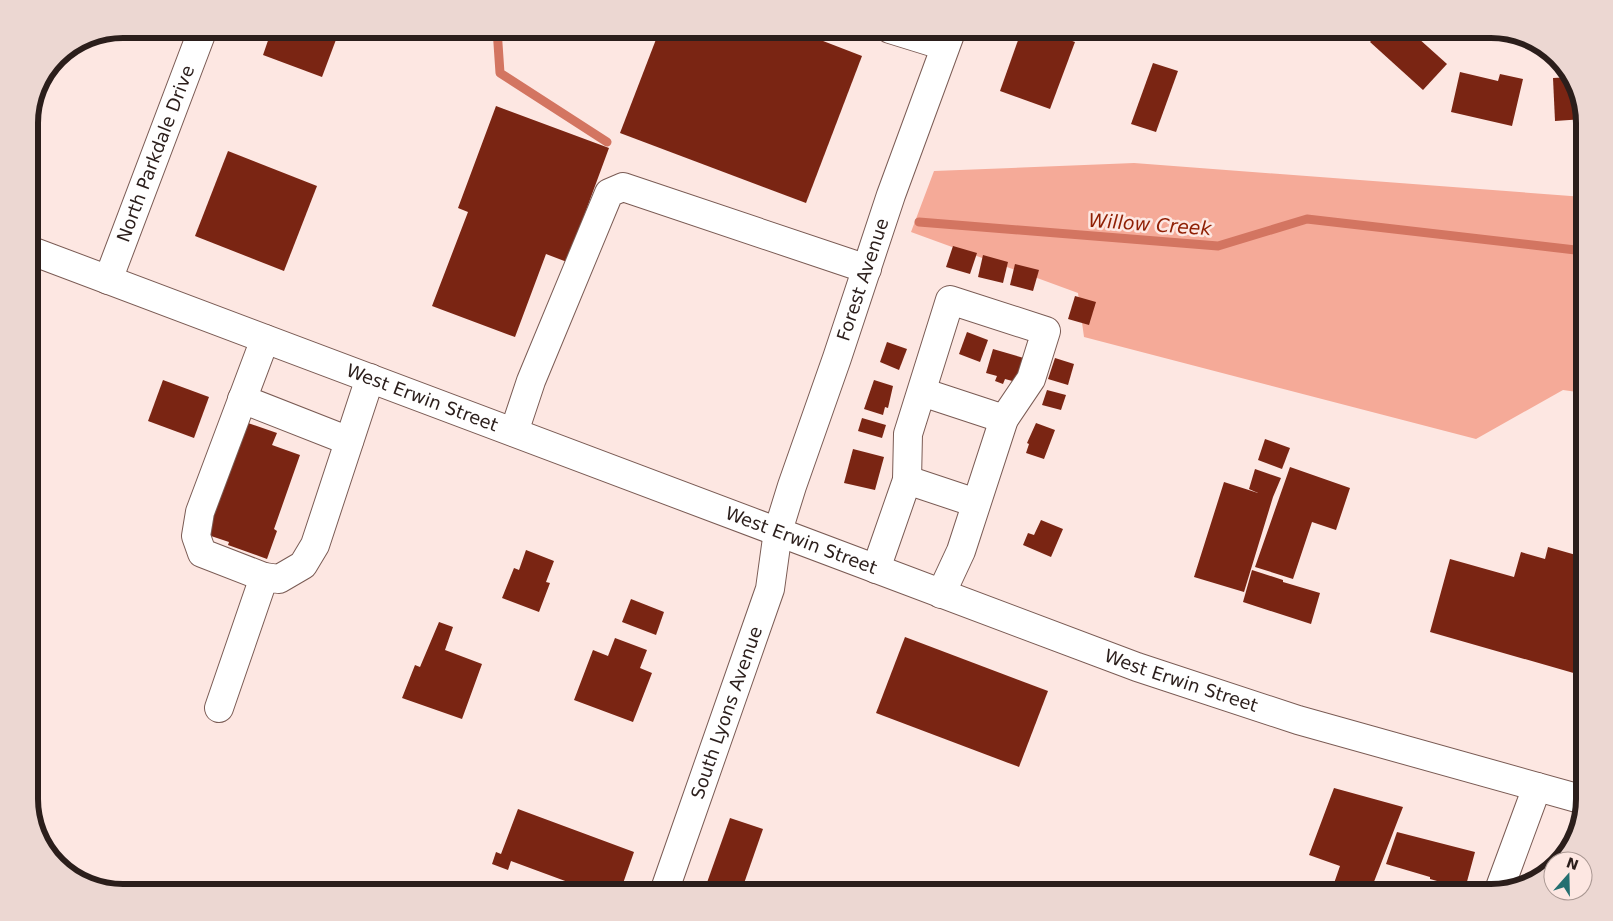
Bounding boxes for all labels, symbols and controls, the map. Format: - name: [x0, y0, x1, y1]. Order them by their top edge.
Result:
- street label: North Parkdale Drive: [112, 62, 198, 245]
- water label: Willow Creek: [1088, 209, 1213, 239]
- street label: Forest Avenue: [832, 215, 893, 343]
- street label: West Erwin Street: [343, 359, 501, 436]
- street label: West Erwin Street: [723, 502, 880, 578]
- street label: South Lyons Avenue: [686, 623, 766, 802]
- street label: West Erwin Street: [1102, 645, 1260, 716]
- north arrow: [1543, 851, 1593, 901]
- text: N: [1564, 854, 1581, 873]

